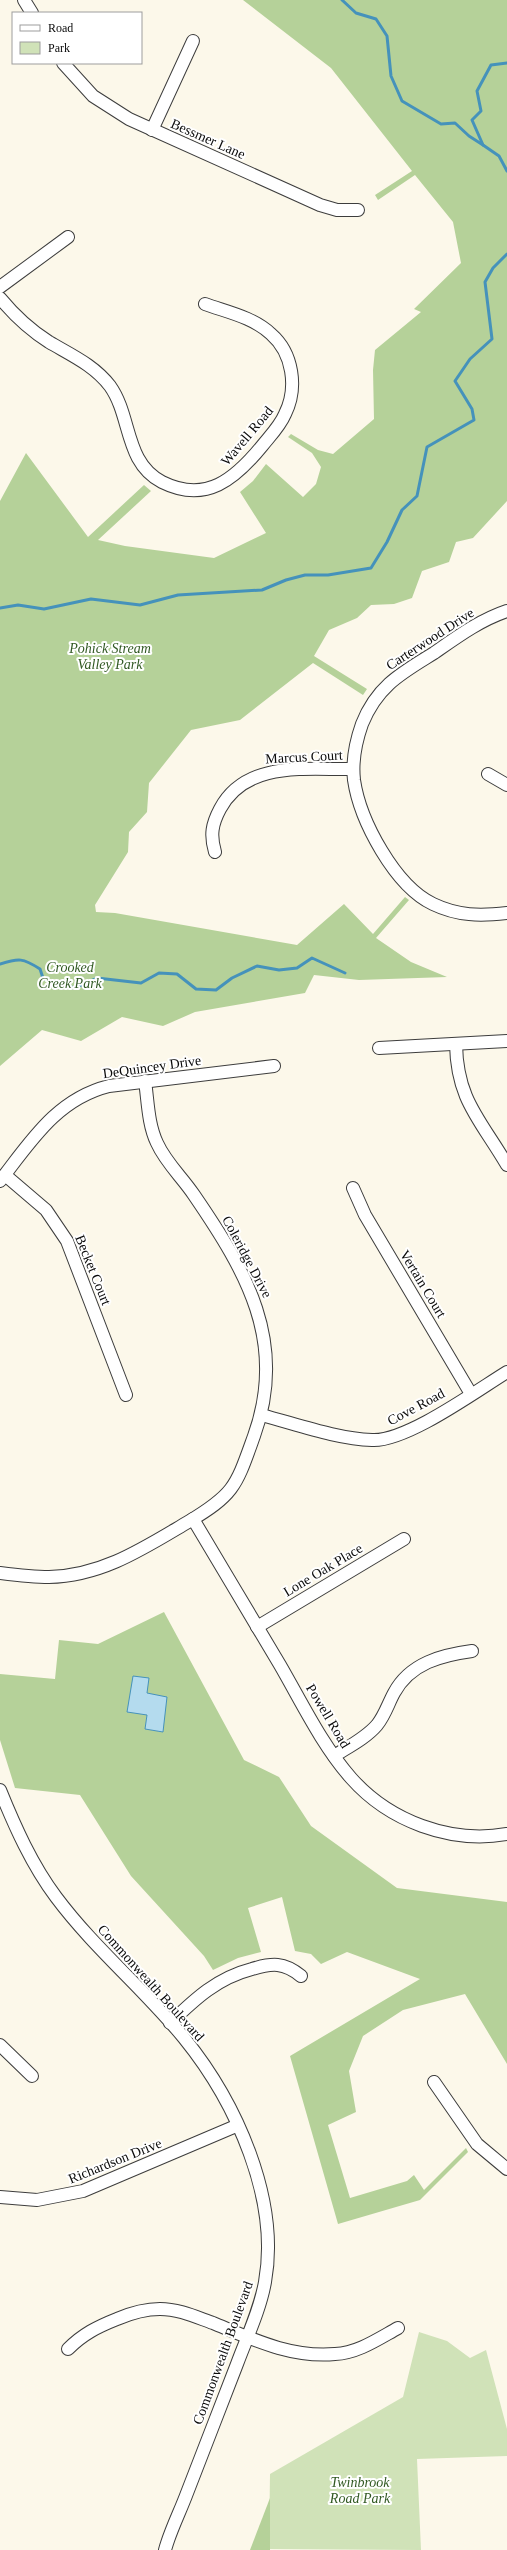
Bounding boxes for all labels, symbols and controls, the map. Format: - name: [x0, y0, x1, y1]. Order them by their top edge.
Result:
- legend: [12, 12, 142, 64]
- text: Road: [48, 21, 73, 35]
- text: Park: [48, 41, 70, 55]
- street label: Bessmer Lane: [169, 116, 247, 162]
- street label: Wavell Road: [218, 403, 276, 469]
- street label: Carterwood Drive: [383, 605, 477, 673]
- park label: Pohick Stream Valley Park: [68, 641, 151, 672]
- street label: Marcus Court: [265, 747, 343, 767]
- park label: Crooked Creek Park: [38, 960, 103, 991]
- street label: DeQuincey Drive: [102, 1053, 202, 1081]
- street label: Coleridge Drive: [219, 1213, 275, 1301]
- street label: Becket Court: [72, 1233, 114, 1307]
- street label: Vertain Court: [397, 1248, 449, 1320]
- street label: Cove Road: [385, 1386, 447, 1428]
- street label: Lone Oak Place: [281, 1541, 365, 1599]
- street label: Powell Road: [303, 1681, 353, 1751]
- street label: Commonwealth Boulevard: [95, 1922, 207, 2044]
- street label: Richardson Drive: [66, 2135, 164, 2187]
- street label: Commonwealth Boulevard: [190, 2279, 256, 2427]
- park label: Twinbrook Road Park: [329, 2475, 391, 2506]

